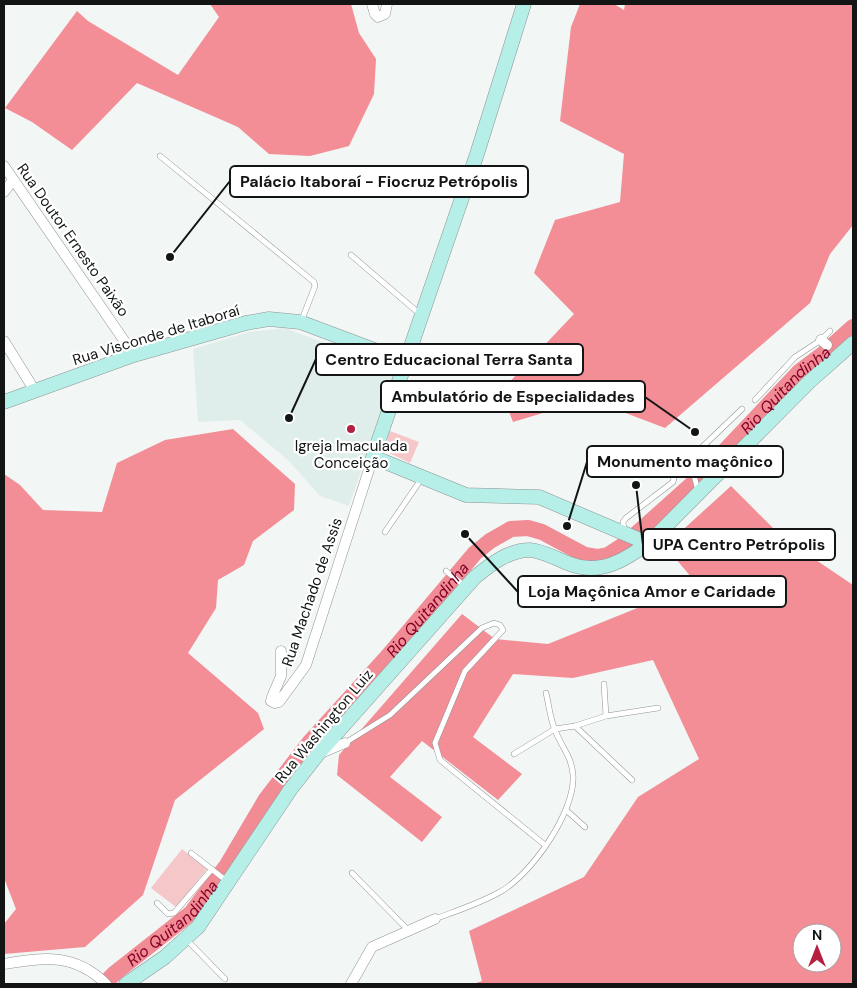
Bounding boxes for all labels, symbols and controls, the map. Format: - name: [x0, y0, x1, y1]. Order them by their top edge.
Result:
- street label: Rua Doutor Ernesto Paixão: [12, 159, 134, 321]
- callout: Palácio Itaboraí - Fiocruz Petrópolis: [230, 166, 528, 197]
- text: Palácio Itaboraí - Fiocruz Petrópolis: [240, 171, 518, 192]
- street label: Rua Visconde de Itaboraí: [70, 300, 243, 370]
- water label: Rio Quitandinha: [736, 342, 836, 439]
- callout: Centro Educacional Terra Santa: [316, 344, 583, 375]
- text: Centro Educacional Terra Santa: [325, 349, 573, 370]
- callout: Ambulatório de Especialidades: [381, 381, 645, 412]
- text: Ambulatório de Especialidades: [391, 386, 635, 407]
- marker: Igreja Imaculada Conceição: [345, 423, 357, 435]
- place label: Igreja Imaculada Conceição: [295, 436, 407, 473]
- callout: Monumento maçônico: [587, 446, 783, 477]
- text: Monumento maçônico: [597, 451, 773, 472]
- street label: Rua Machado de Assis: [277, 515, 347, 669]
- callout: UPA Centro Petrópolis: [643, 529, 835, 560]
- text: UPA Centro Petrópolis: [653, 534, 825, 555]
- water label: Rio Quitandinha: [381, 558, 474, 662]
- callout: Loja Maçônica Amor e Caridade: [518, 576, 786, 607]
- text: Loja Maçônica Amor e Caridade: [528, 581, 776, 602]
- street label: Rua Washington Luiz: [271, 665, 378, 787]
- water label: Rio Quitandinha: [122, 876, 223, 971]
- north arrow: [792, 923, 842, 973]
- text: N: [812, 926, 822, 944]

